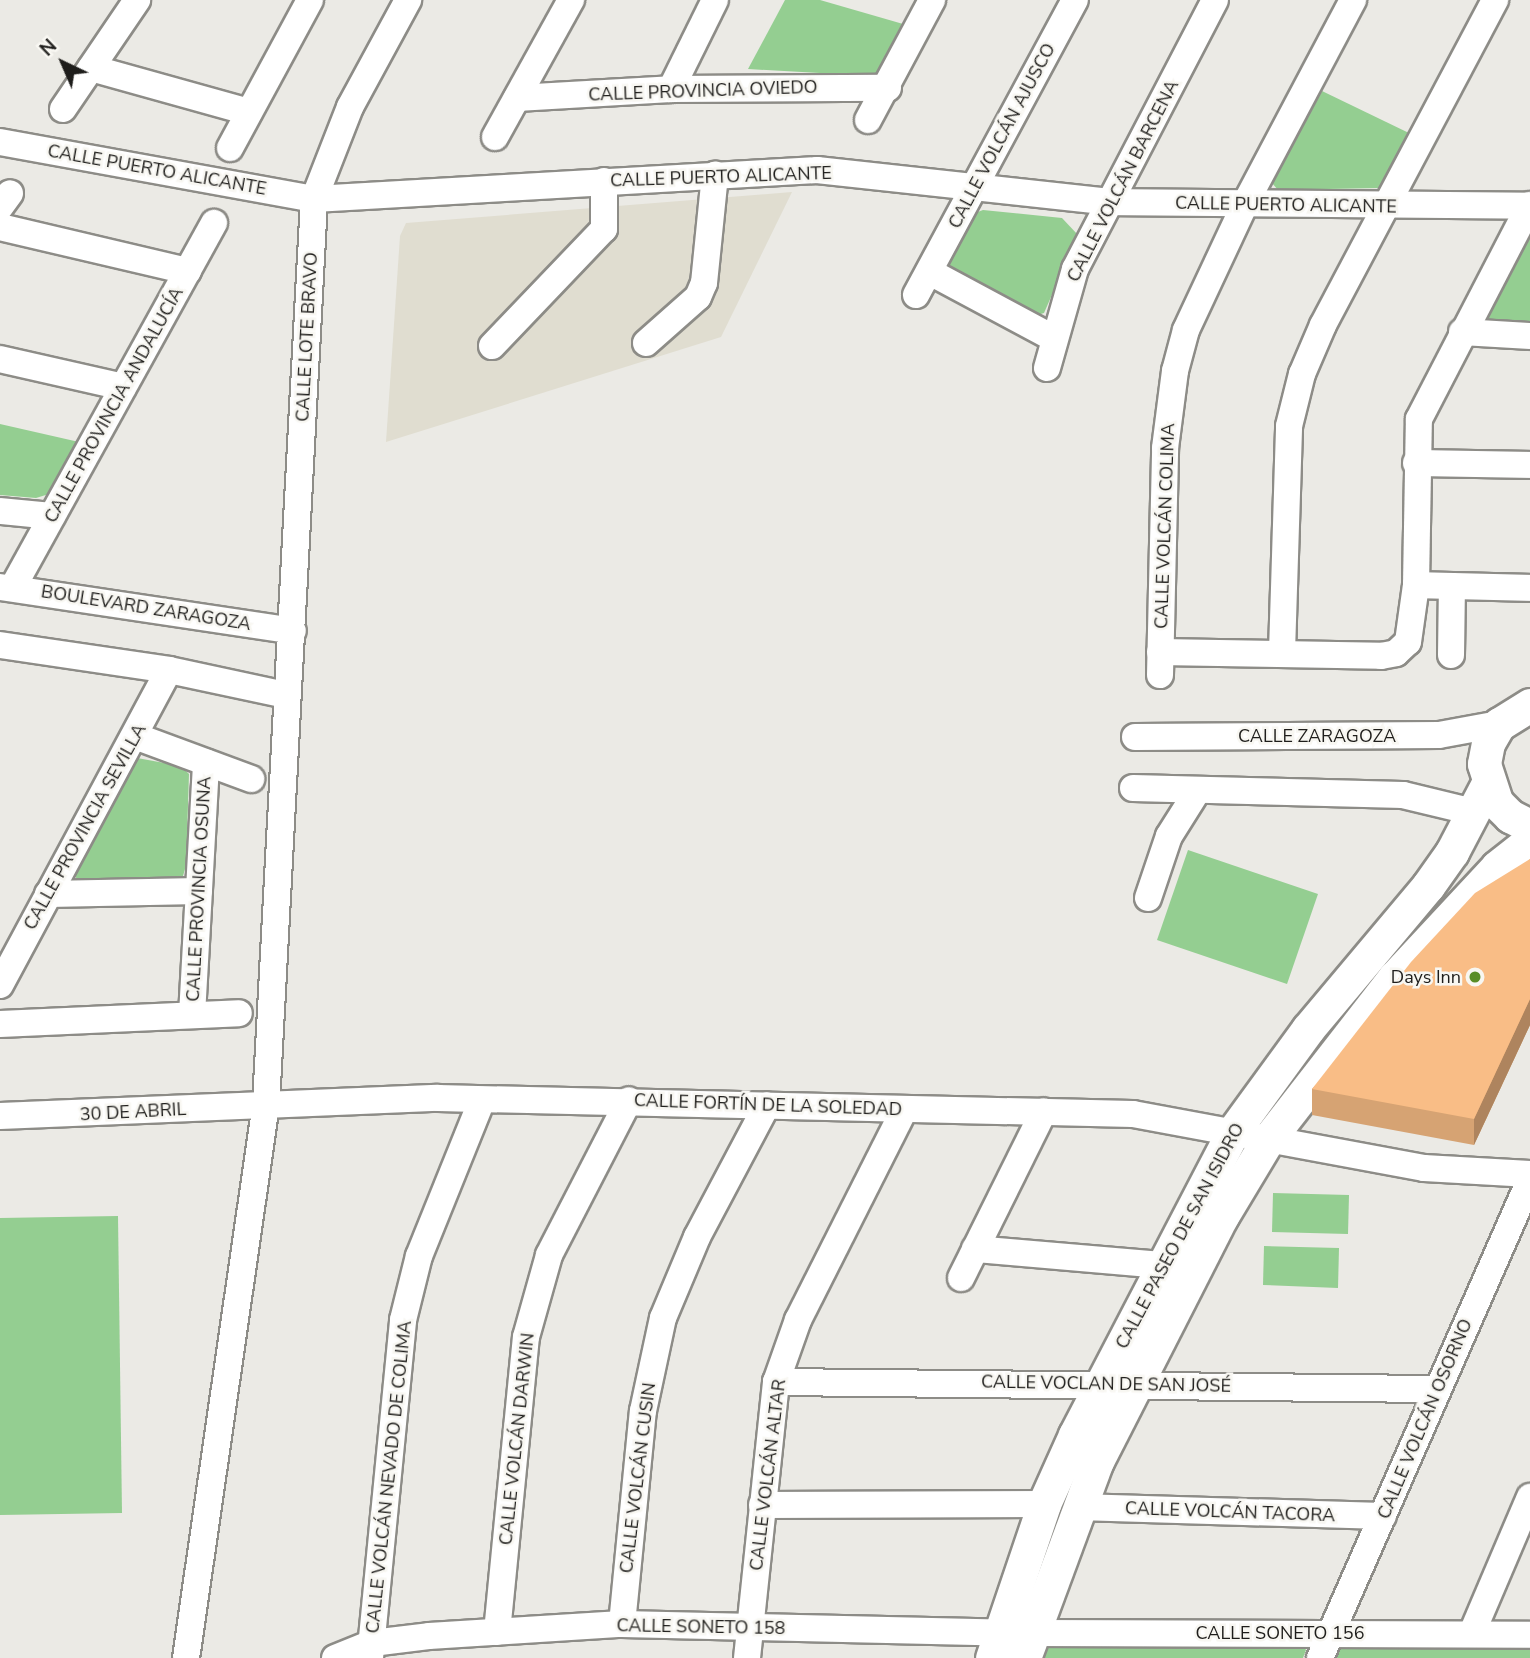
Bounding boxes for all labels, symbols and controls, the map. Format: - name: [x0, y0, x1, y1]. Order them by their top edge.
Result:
- north arrow: [28, 28, 98, 98]
- text: N: [34, 34, 63, 62]
- street label: CALLE VOLCÁN AJUSCO: [944, 40, 1060, 232]
- street label: CALLE PROVINCIA OVIEDO: [588, 76, 818, 106]
- street label: CALLE VOLCÁN BARCENA: [1063, 76, 1183, 286]
- street label: CALLE PUERTO ALICANTE: [46, 140, 268, 200]
- street label: CALLE PUERTO ALICANTE: [610, 162, 832, 192]
- street label: CALLE PUERTO ALICANTE: [1175, 192, 1397, 218]
- street label: CALLE LOTE BRAVO: [292, 252, 322, 422]
- street label: CALLE PROVINCIA ANDALUCÍA: [40, 283, 188, 527]
- street label: CALLE VOLCÁN COLIMA: [1151, 423, 1179, 629]
- street label: BOULEVARD ZARAGOZA: [40, 581, 252, 635]
- street label: CALLE PROVINCIA SEVILLA: [19, 720, 151, 934]
- street label: CALLE ZARAGOZA: [1238, 725, 1396, 747]
- street label: CALLE PROVINCIA OSUNA: [182, 776, 216, 1002]
- place label: Days Inn: [1391, 966, 1461, 988]
- marker: Days Inn: [1467, 969, 1483, 985]
- street label: CALLE FORTÍN DE LA SOLEDAD: [633, 1090, 903, 1120]
- street label: 30 DE ABRIL: [79, 1098, 187, 1126]
- street label: CALLE PASEO DE SAN ISIDRO: [1111, 1119, 1249, 1353]
- street label: CALLE VOLCÁN OSORNO: [1373, 1316, 1477, 1522]
- street label: CALLE VOLCÁN NEVADO DE COLIMA: [362, 1320, 416, 1634]
- street label: CALLE VOLCÁN DARWIN: [495, 1332, 539, 1546]
- street label: CALLE VOCLAN DE SAN JOSÉ: [981, 1371, 1231, 1397]
- street label: CALLE VOLCÁN ALTAR: [746, 1378, 790, 1572]
- street label: CALLE VOLCÁN CUSIN: [616, 1382, 660, 1574]
- street label: CALLE VOLCÁN TACORA: [1125, 1498, 1335, 1526]
- street label: CALLE SONETO 158: [616, 1615, 786, 1639]
- street label: CALLE SONETO 156: [1196, 1622, 1364, 1644]

